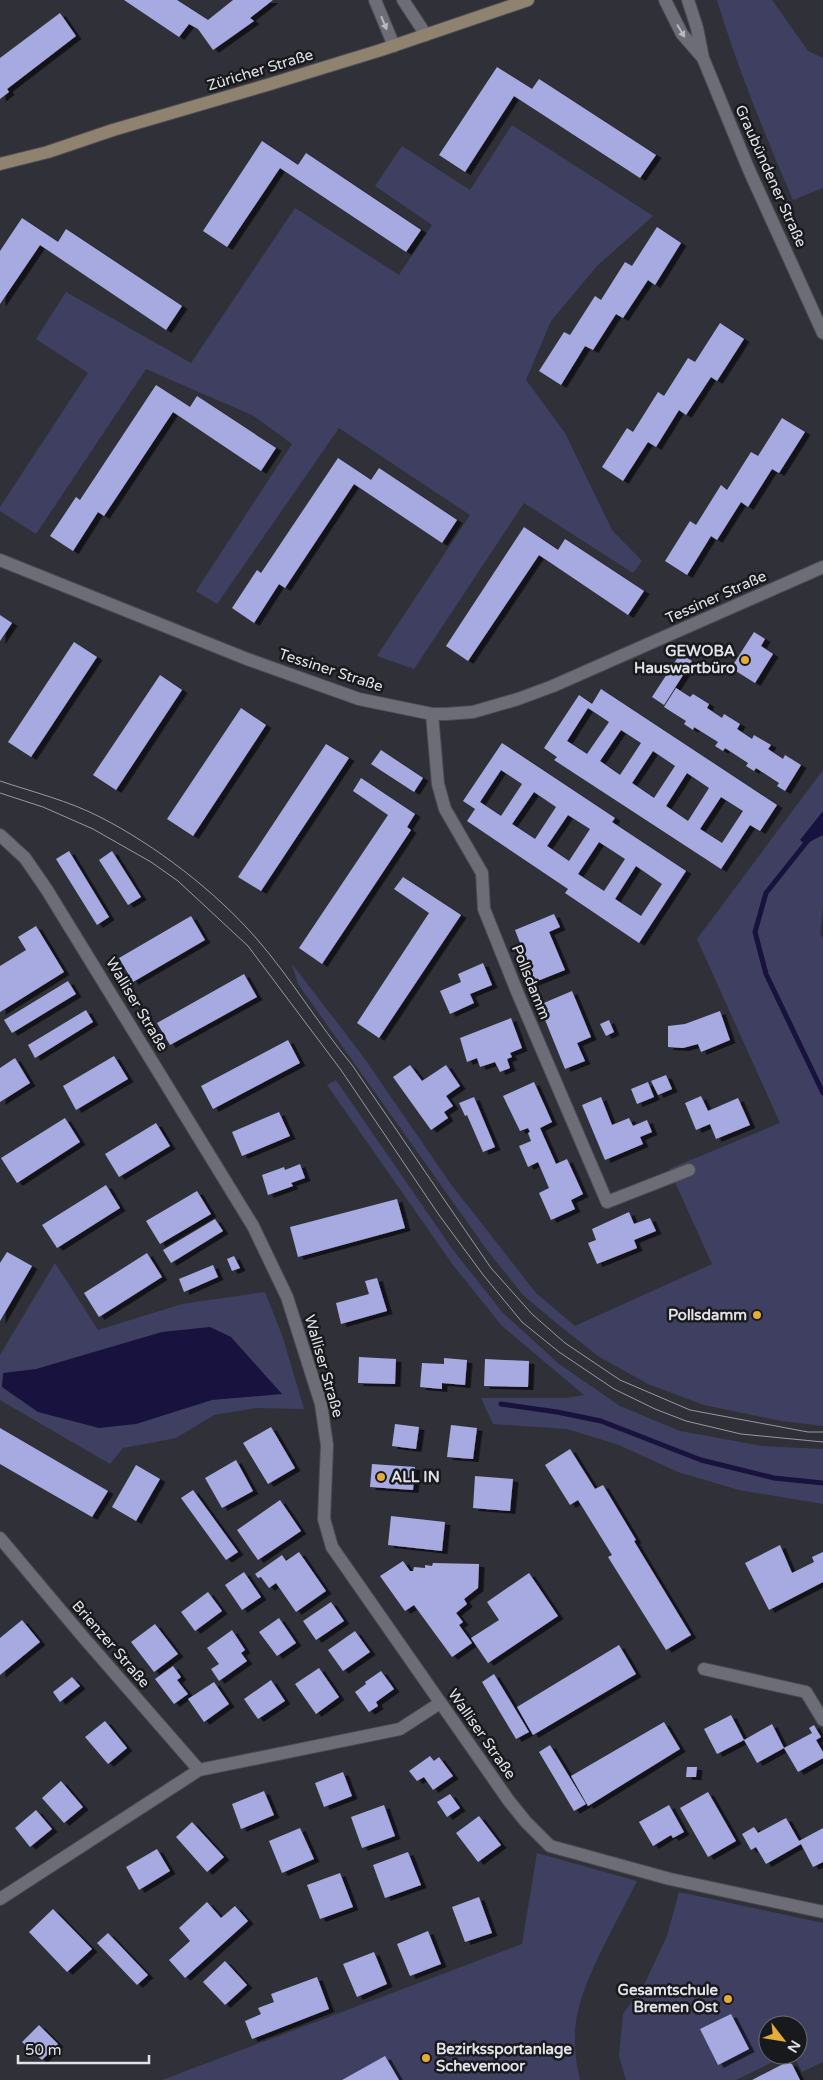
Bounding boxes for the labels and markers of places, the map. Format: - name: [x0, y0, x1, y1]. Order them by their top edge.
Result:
- place label: GEWOBA Hauswartbüro: [634, 642, 735, 677]
- marker: GEWOBA Hauswartbüro: [739, 654, 751, 666]
- place label: Pollsdamm: [668, 1306, 747, 1324]
- marker: Pollsdamm: [751, 1309, 763, 1321]
- place label: ALL IN: [391, 1468, 440, 1486]
- marker: ALL IN: [375, 1471, 387, 1483]
- place label: Gesamtschule Bremen Ost: [618, 1981, 718, 2016]
- marker: Gesamtschule Bremen Ost: [722, 1993, 734, 2005]
- place label: Bezirkssportanlage Schevemoor: [436, 2040, 573, 2075]
- marker: Bezirkssportanlage Schevemoor: [420, 2052, 432, 2064]

